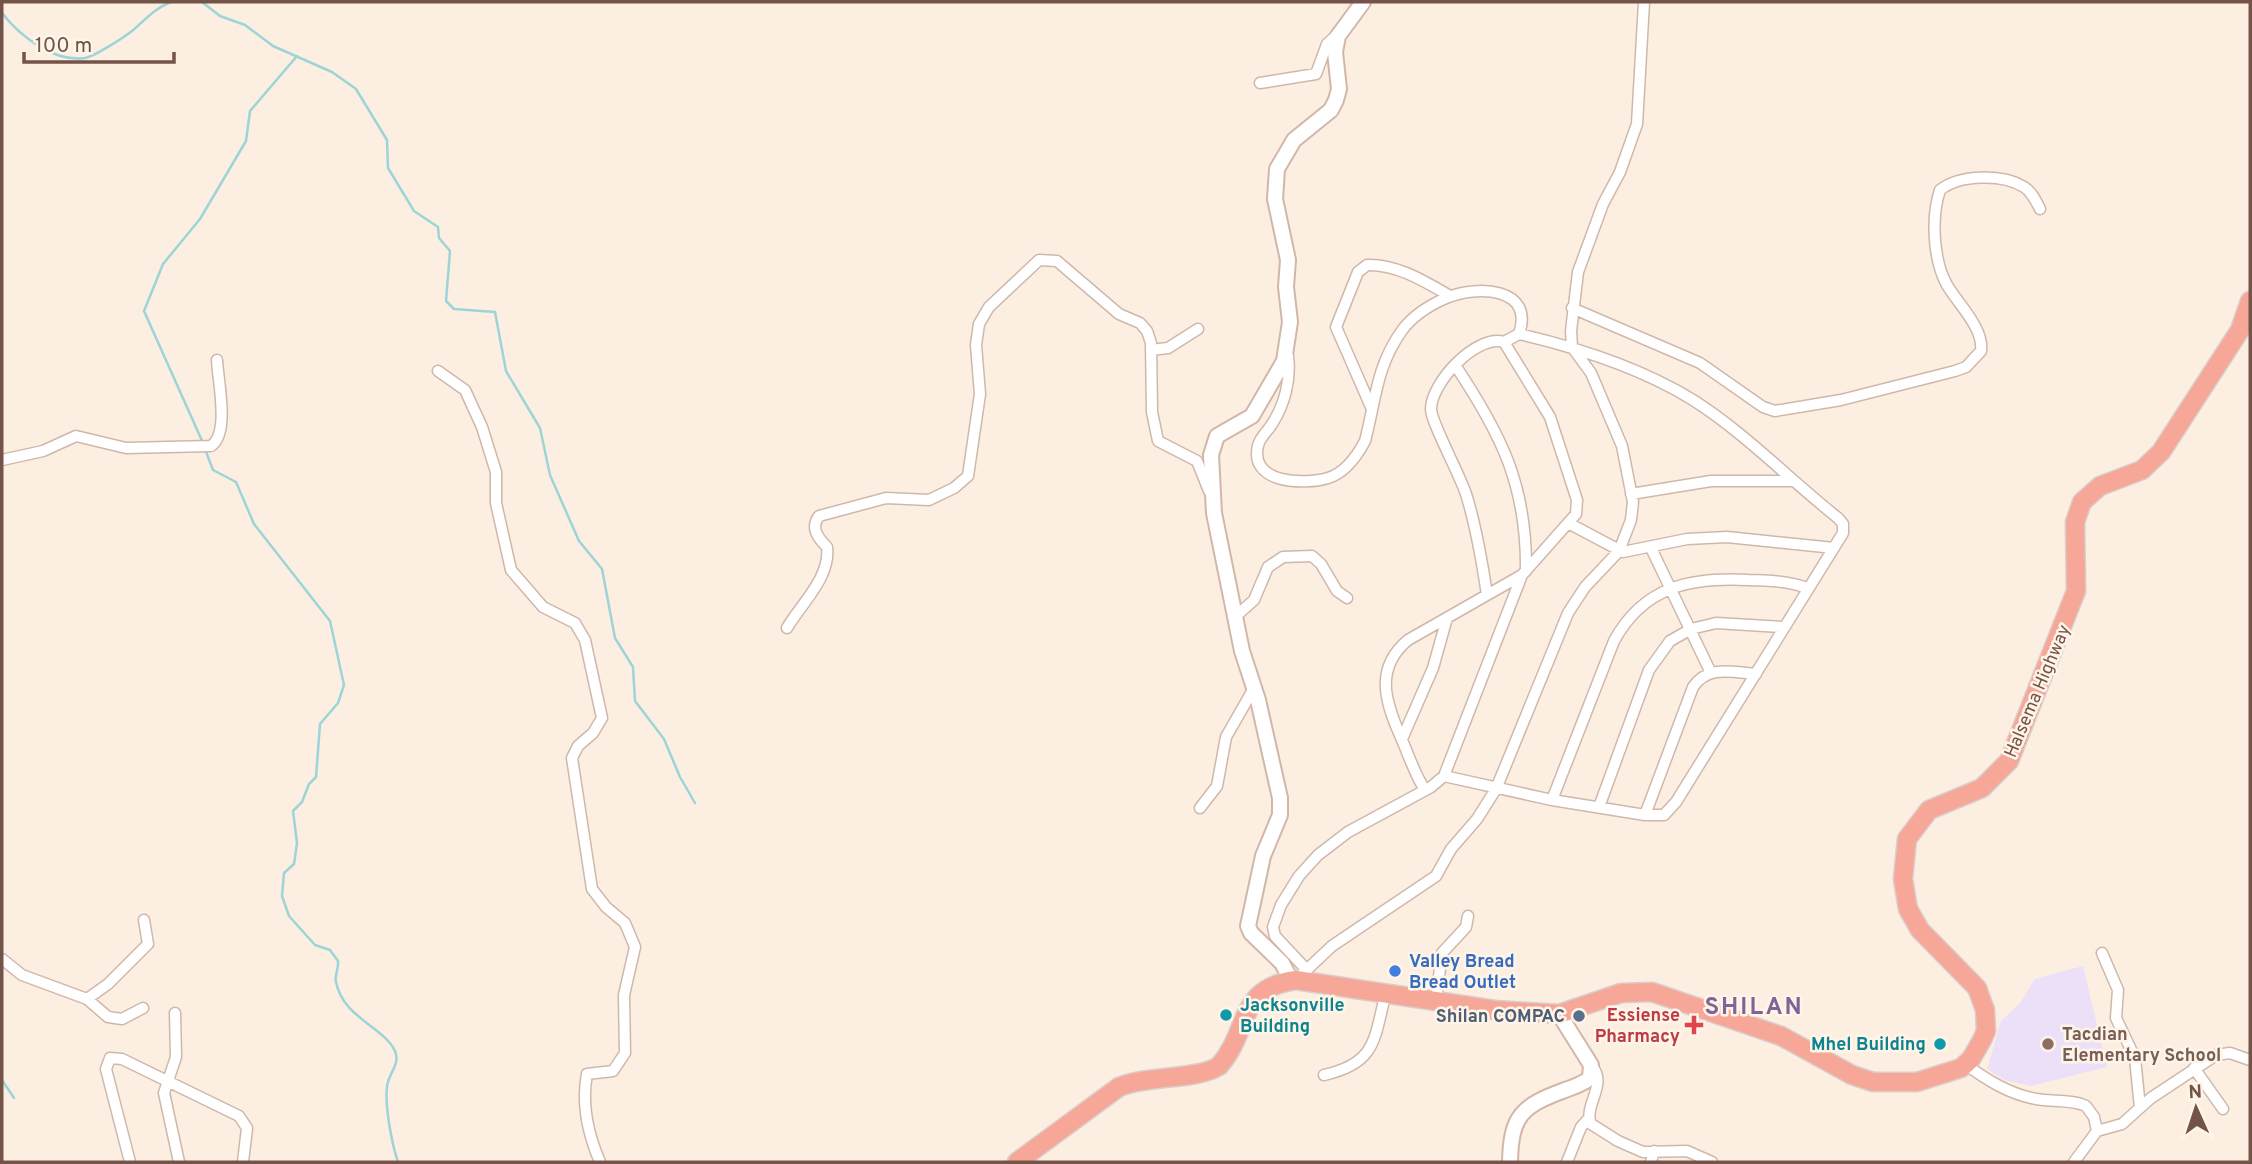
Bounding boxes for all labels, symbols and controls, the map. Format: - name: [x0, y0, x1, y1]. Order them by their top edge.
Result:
- scale bar: [24, 21, 175, 65]
- text: 100 m: [35, 33, 92, 60]
- street label: Halsema Highway: [2000, 622, 2077, 762]
- place label: Valley Bread Bread Outlet: [1409, 951, 1516, 995]
- marker: Valley Bread Bread Outlet: [1387, 963, 1403, 979]
- district label: SHILAN: [1704, 993, 1804, 1023]
- place label: Jacksonville Building: [1240, 995, 1344, 1039]
- place label: Essiense Pharmacy: [1595, 1005, 1680, 1049]
- place label: Shilan COMPAC: [1436, 1006, 1565, 1029]
- marker: Jacksonville Building: [1218, 1007, 1234, 1023]
- marker: Shilan COMPAC: [1571, 1008, 1587, 1024]
- marker: Essiense Pharmacy: [1686, 1017, 1702, 1033]
- place label: Tacdian Elementary School: [2062, 1024, 2221, 1068]
- place label: Mhel Building: [1811, 1034, 1926, 1057]
- marker: Mhel Building: [1932, 1036, 1948, 1052]
- marker: Tacdian Elementary School: [2040, 1036, 2056, 1052]
- north arrow: [2161, 1073, 2231, 1143]
- text: N: [2188, 1081, 2203, 1105]

